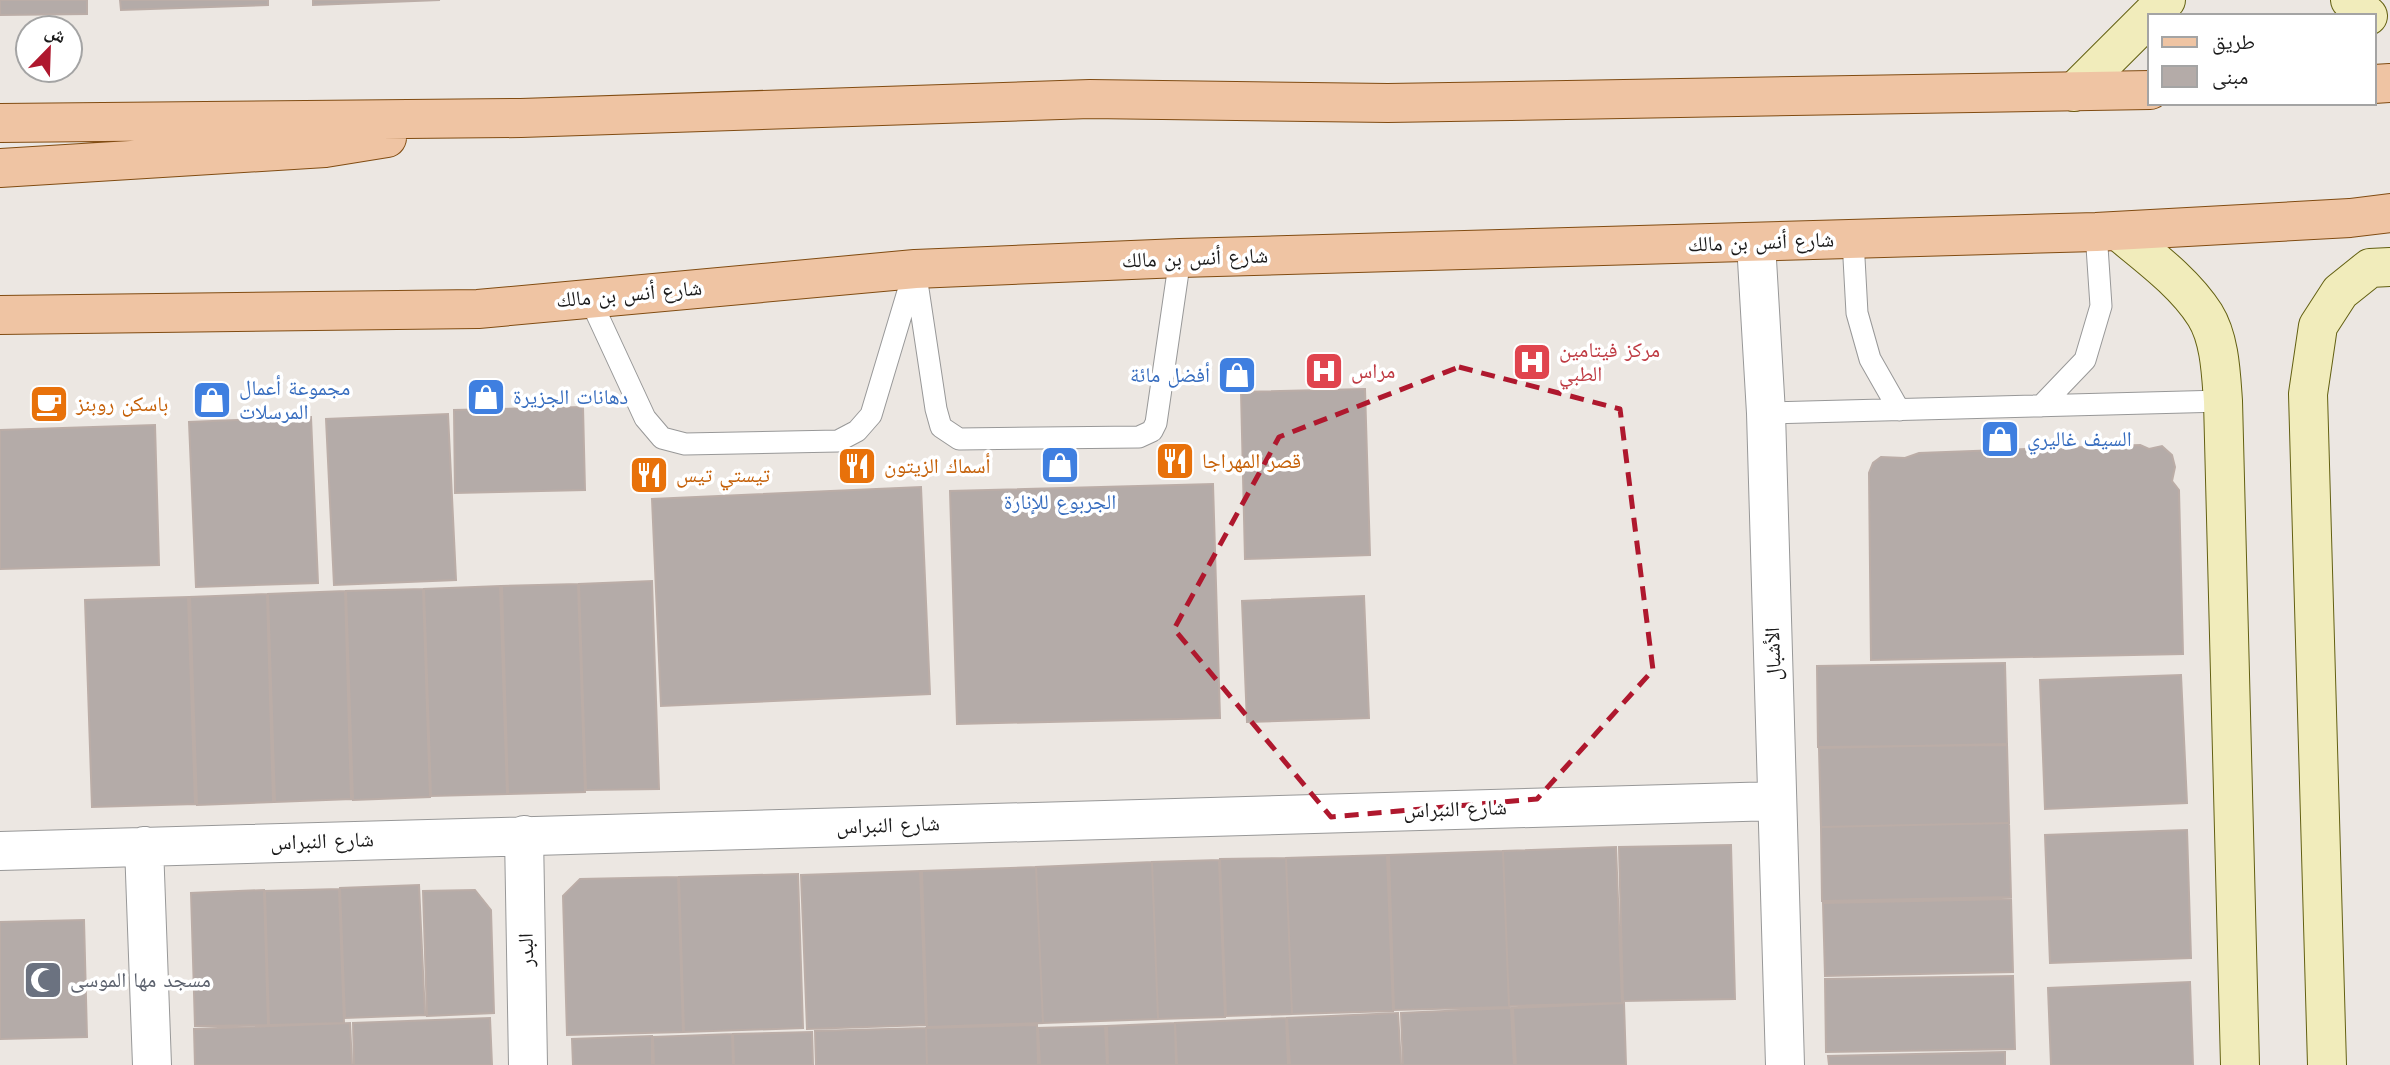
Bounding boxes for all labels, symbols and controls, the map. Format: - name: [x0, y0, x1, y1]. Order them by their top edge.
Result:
- north arrow: [14, 14, 84, 84]
- legend: [2148, 14, 2376, 105]
- text: ش: [42, 19, 69, 48]
- text: طريق: [2212, 29, 2255, 55]
- text: مبنى: [2212, 64, 2248, 90]
- street label: شارع أنس بن مالك: [1687, 226, 1835, 258]
- street label: شارع أنس بن مالك: [1121, 242, 1269, 274]
- street label: شارع أنس بن مالك: [555, 275, 703, 313]
- place label: مركز فيتامين الطبي: [1559, 337, 1660, 390]
- hospital icon: مركز فيتامين الطبي: [1511, 341, 1553, 383]
- hospital icon: مراس: [1303, 350, 1345, 392]
- shop icon: أفضل مائة: [1216, 354, 1258, 396]
- place label: مراس: [1351, 358, 1395, 384]
- place label: أفضل مائة: [1130, 362, 1210, 388]
- place label: مجموعة أعمال المرسلات: [239, 375, 350, 424]
- shop icon: دهانات الجزيرة: [465, 376, 507, 418]
- shop icon: مجموعة أعمال المرسلات: [191, 379, 233, 421]
- cafe icon: باسكن روبنز: [28, 383, 70, 425]
- place label: دهانات الجزيرة: [513, 384, 628, 409]
- place label: باسكن روبنز: [75, 391, 168, 417]
- shop icon: السيف غاليري: [1979, 418, 2021, 460]
- place label: السيف غاليري: [2027, 426, 2132, 455]
- restaurant icon: قصر المهراجا: [1154, 440, 1196, 482]
- shop icon: الجربوع للإنارة: [1039, 444, 1081, 486]
- restaurant icon: أسماك الزيتون: [836, 445, 878, 487]
- place label: قصر المهراجا: [1202, 448, 1301, 473]
- place label: أسماك الزيتون: [884, 453, 991, 478]
- restaurant icon: تيستي تيس: [628, 454, 670, 496]
- place label: تيستي تيس: [676, 462, 770, 491]
- place label: الجربوع للإنارة: [1004, 489, 1116, 515]
- street label: الأشبال: [1759, 627, 1786, 681]
- street label: شارع النبراس: [1403, 794, 1507, 824]
- street label: شارع النبراس: [836, 810, 940, 840]
- street label: شارع النبراس: [270, 826, 374, 856]
- street label: البدر: [513, 933, 538, 968]
- mosque icon: مسجد مها الموسى: [22, 959, 64, 1001]
- place label: مسجد مها الموسى: [70, 967, 211, 993]

